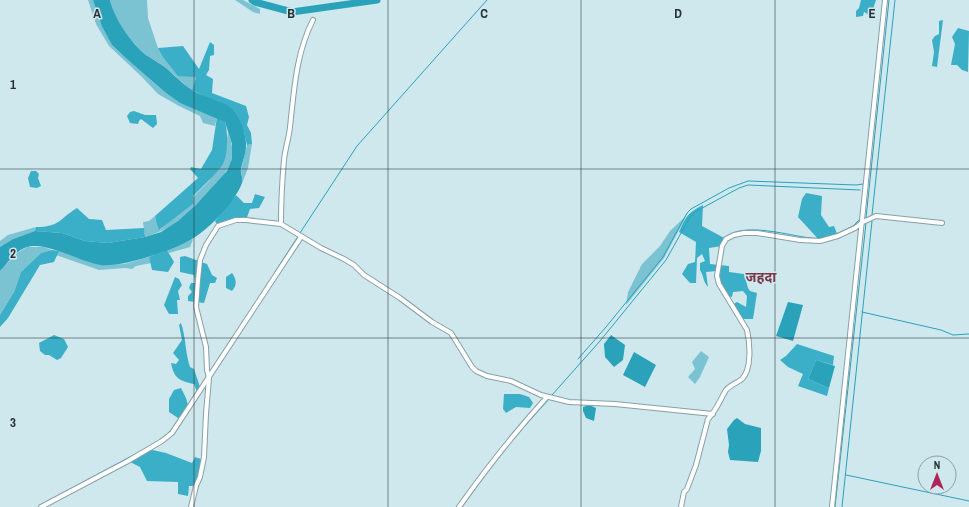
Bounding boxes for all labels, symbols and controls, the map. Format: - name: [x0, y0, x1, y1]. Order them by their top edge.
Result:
- text: A: [93, 5, 101, 22]
- text: B: [287, 5, 295, 22]
- text: C: [480, 5, 488, 22]
- text: D: [674, 5, 682, 22]
- text: E: [868, 5, 876, 22]
- text: 1: [10, 76, 16, 93]
- text: 2: [10, 245, 16, 262]
- district label: जहदा: [746, 268, 777, 286]
- text: 3: [10, 414, 16, 431]
- north arrow: [917, 455, 957, 495]
- text: N: [934, 458, 940, 472]

